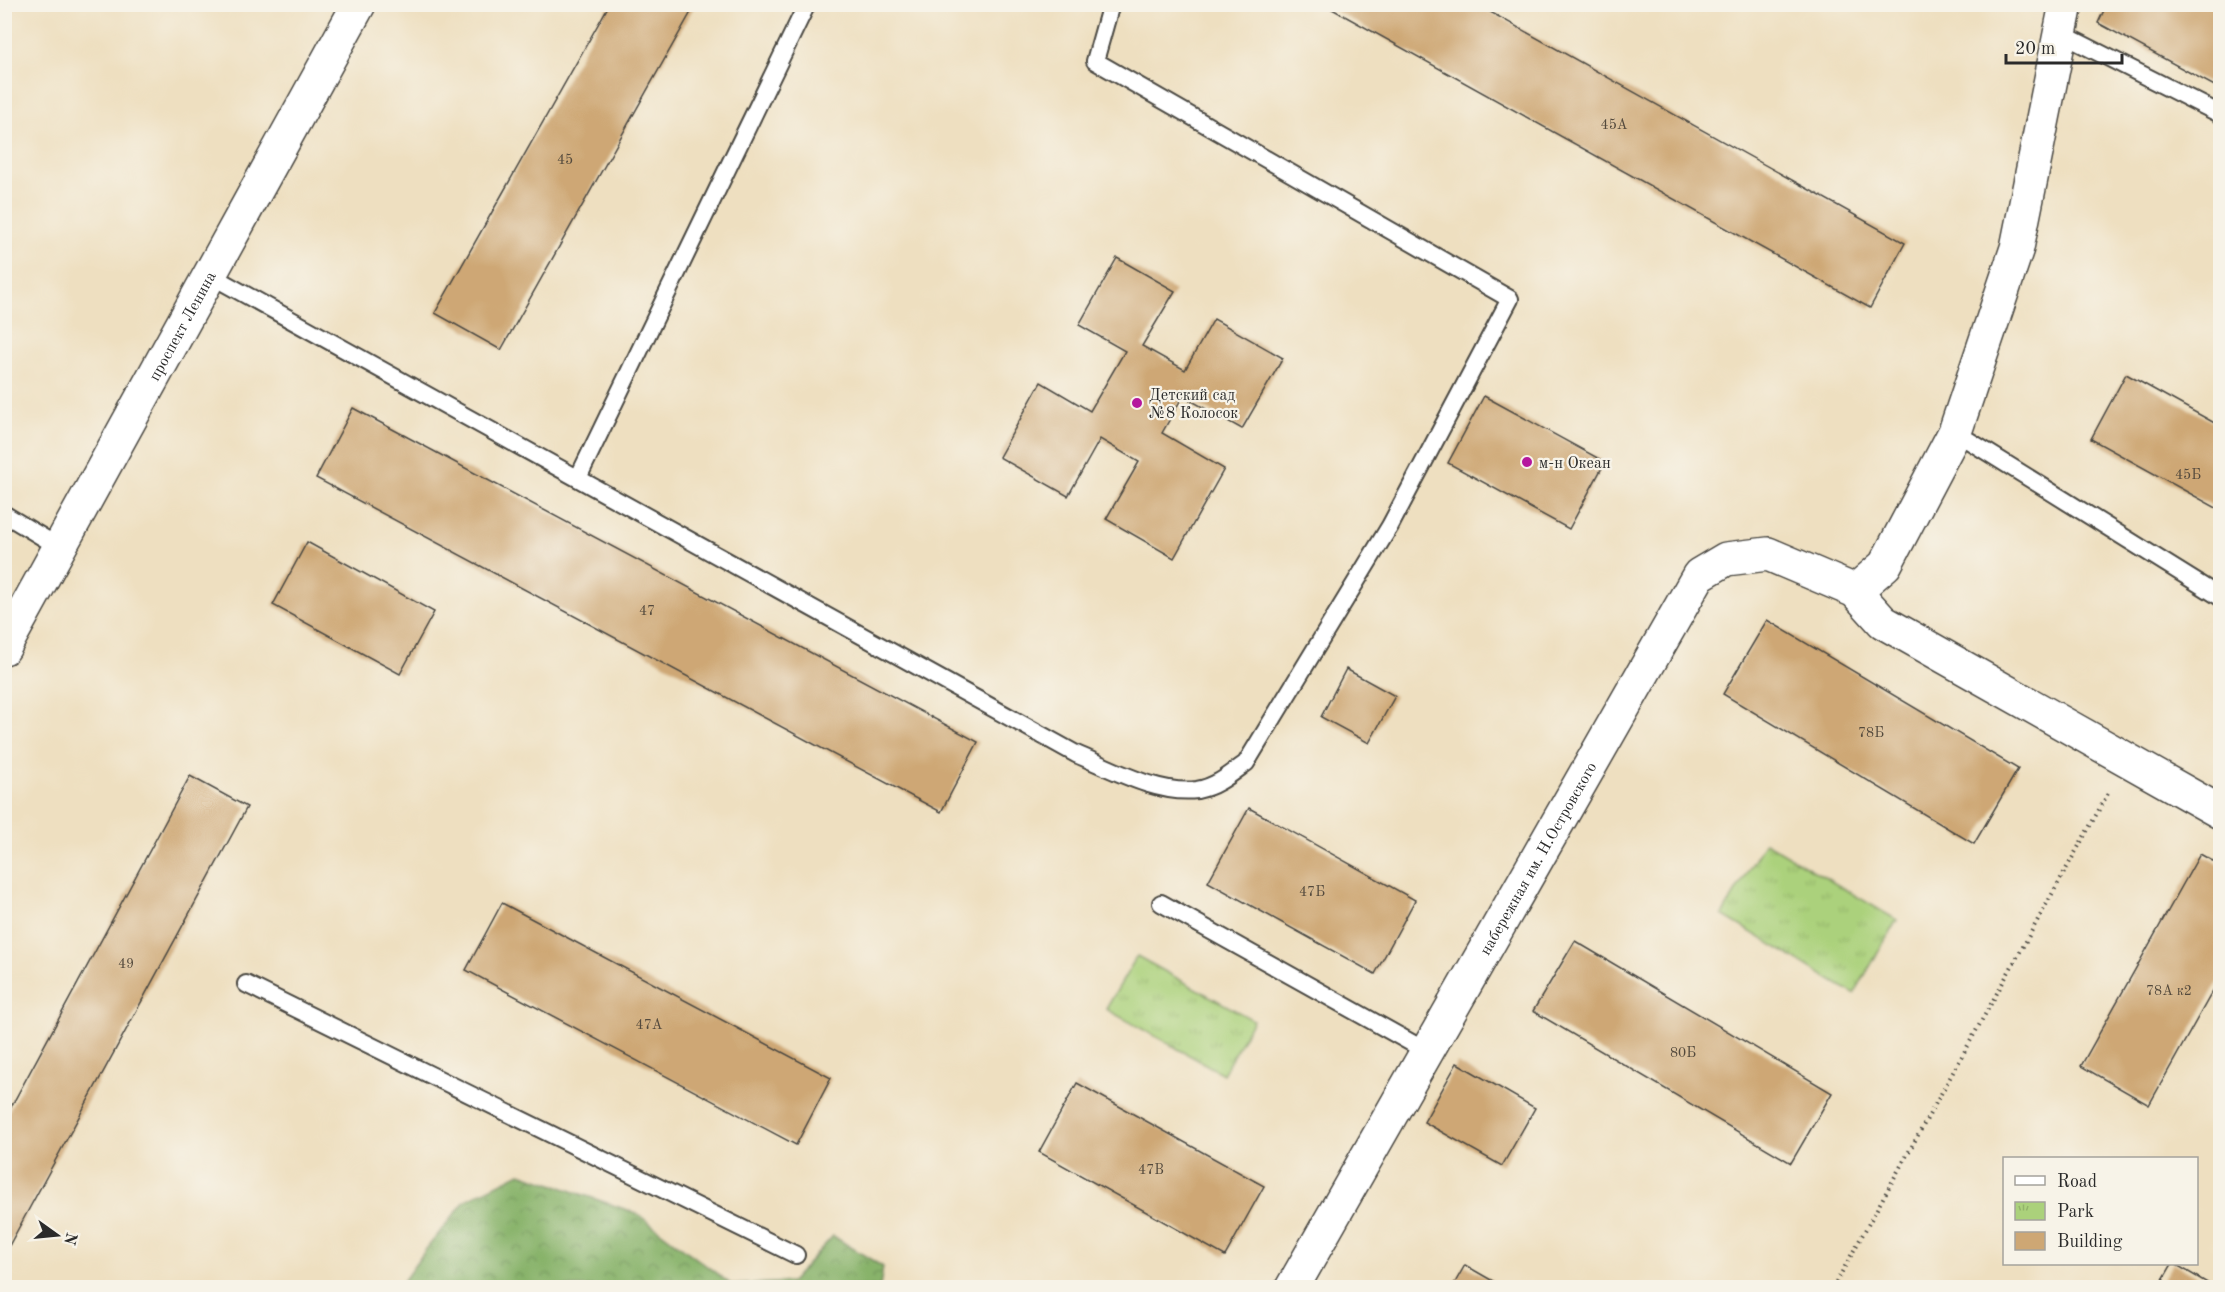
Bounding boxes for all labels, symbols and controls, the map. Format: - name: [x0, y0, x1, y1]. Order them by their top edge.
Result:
- scale bar: [2006, 27, 2122, 65]
- text: 20 m: [2015, 40, 2055, 58]
- house number: 45А: [1601, 118, 1628, 132]
- house number: 45: [557, 153, 573, 167]
- street label: проспект Ленина: [147, 269, 220, 384]
- place label: Детский сад №8 Колосок: [1149, 388, 1238, 422]
- marker: Детский сад №8 Колосок: [1130, 396, 1144, 410]
- marker: м-н Океан: [1520, 455, 1534, 469]
- place label: м-н Океан: [1539, 456, 1611, 472]
- house number: 45Б: [2175, 468, 2201, 482]
- house number: 47: [639, 604, 655, 618]
- house number: 78Б: [1858, 726, 1884, 740]
- street label: набережная им. Н.Островского: [1478, 760, 1600, 958]
- house number: 47Б: [1299, 885, 1325, 899]
- house number: 49: [118, 957, 134, 971]
- house number: 78А к2: [2146, 984, 2192, 998]
- house number: 47А: [636, 1018, 663, 1032]
- house number: 80Б: [1670, 1046, 1696, 1060]
- legend: [2003, 1157, 2198, 1265]
- house number: 47В: [1138, 1163, 1164, 1177]
- text: Road: [2057, 1173, 2097, 1191]
- text: Park: [2057, 1203, 2094, 1221]
- north arrow: [27, 1205, 87, 1265]
- text: N: [60, 1230, 79, 1247]
- text: Building: [2057, 1233, 2123, 1251]

